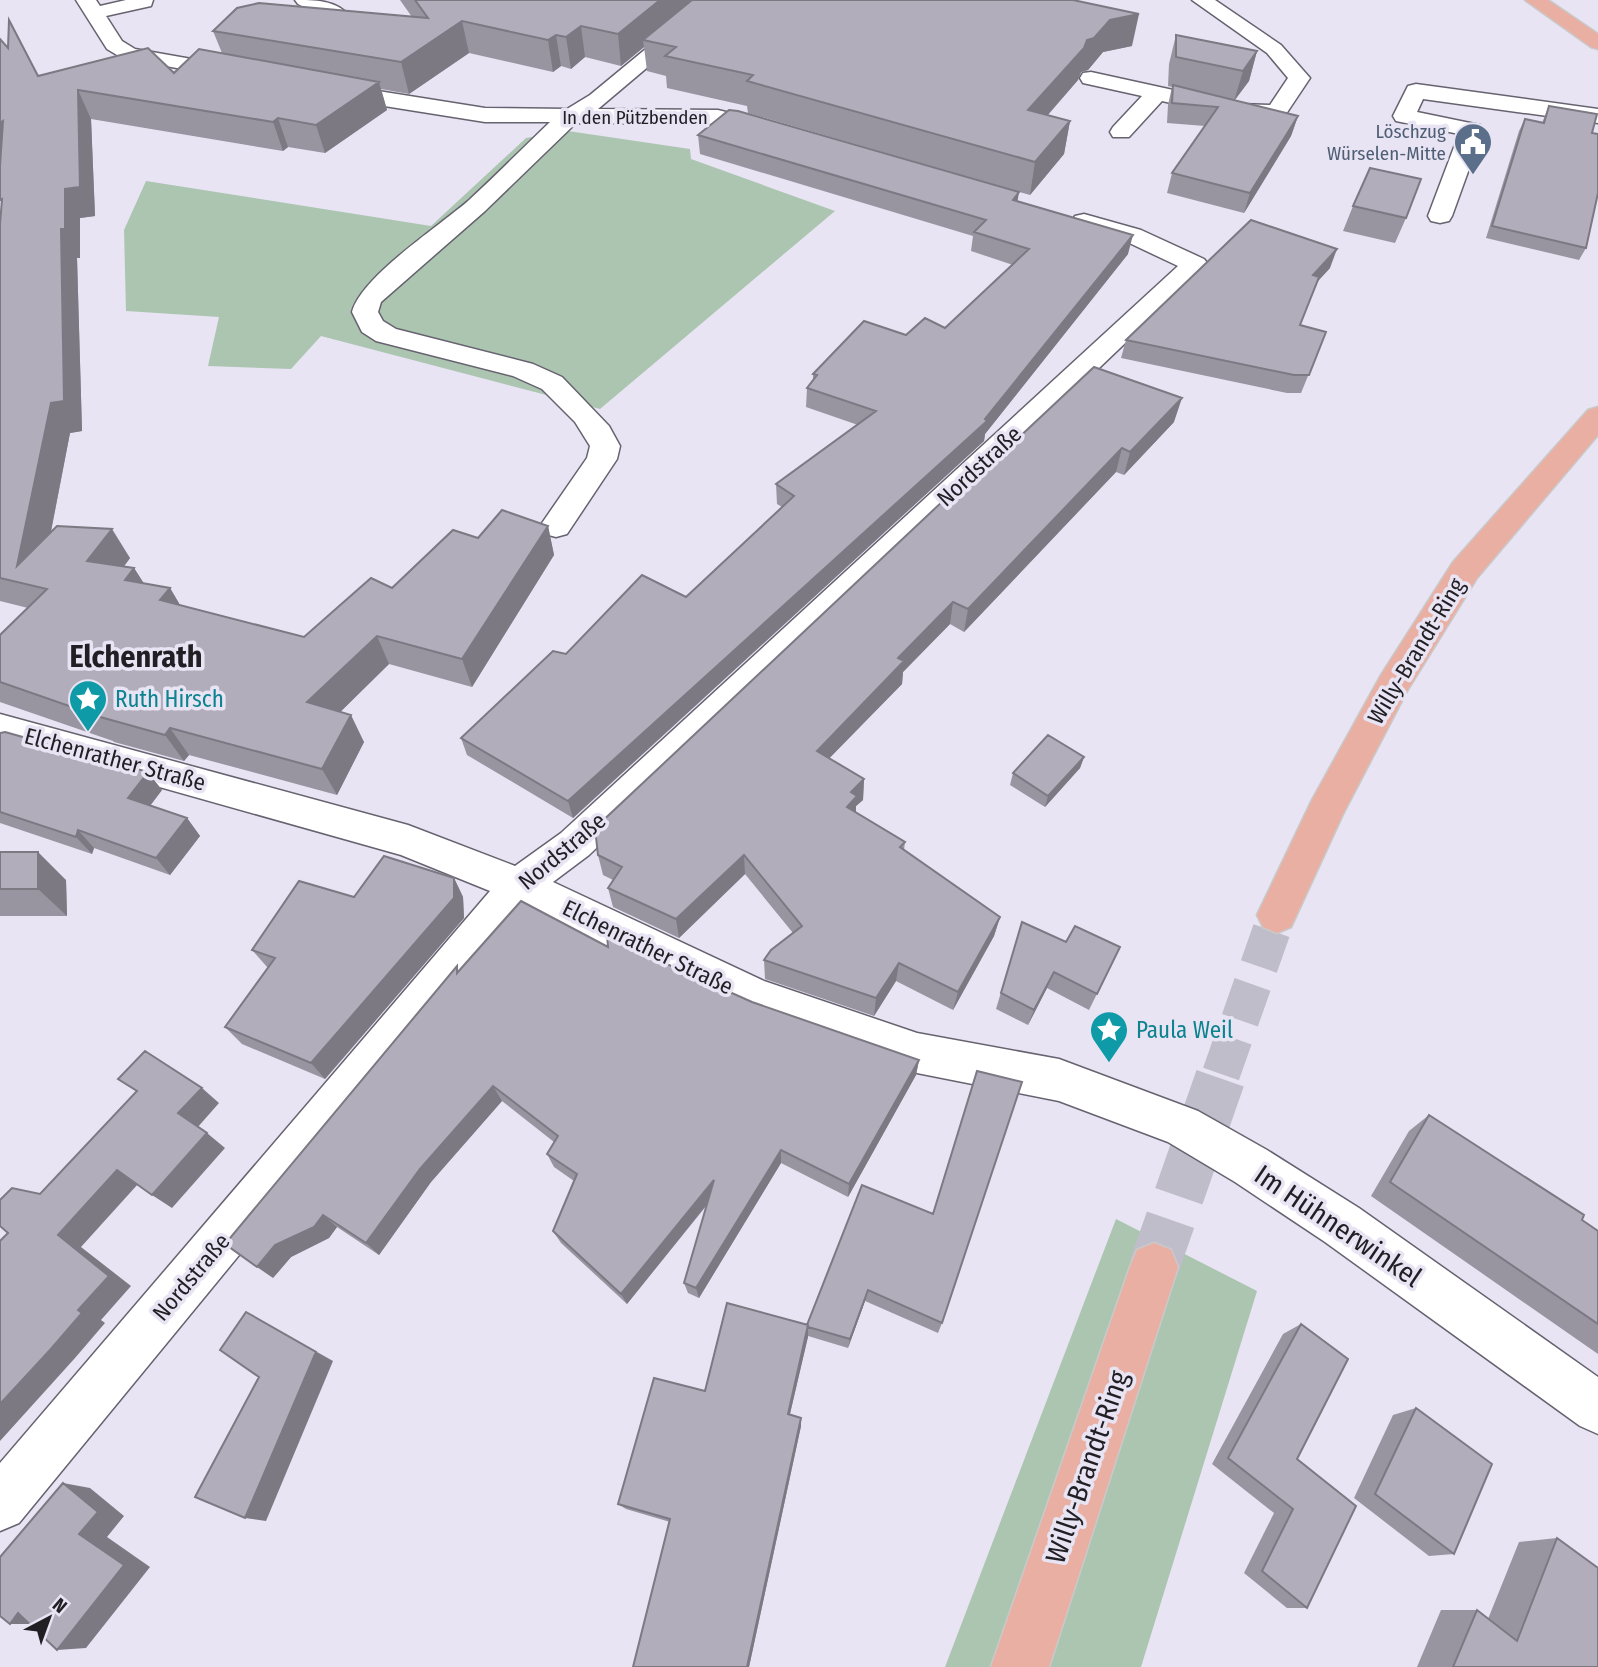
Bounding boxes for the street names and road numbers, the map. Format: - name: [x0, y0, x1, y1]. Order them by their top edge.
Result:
- street label: In den Pützbenden: [562, 106, 708, 129]
- street label: Nordstraße: [931, 420, 1027, 512]
- street label: Willy-Brandt-Ring: [1361, 573, 1471, 729]
- street label: Elchenrather Straße: [21, 721, 209, 797]
- street label: Nordstraße: [513, 806, 611, 896]
- street label: Elchenrather Straße: [558, 894, 738, 1000]
- street label: Im Hühnerwinkel: [1248, 1158, 1428, 1294]
- street label: Nordstraße: [146, 1228, 236, 1326]
- street label: Willy-Brandt-Ring: [1039, 1366, 1136, 1568]

